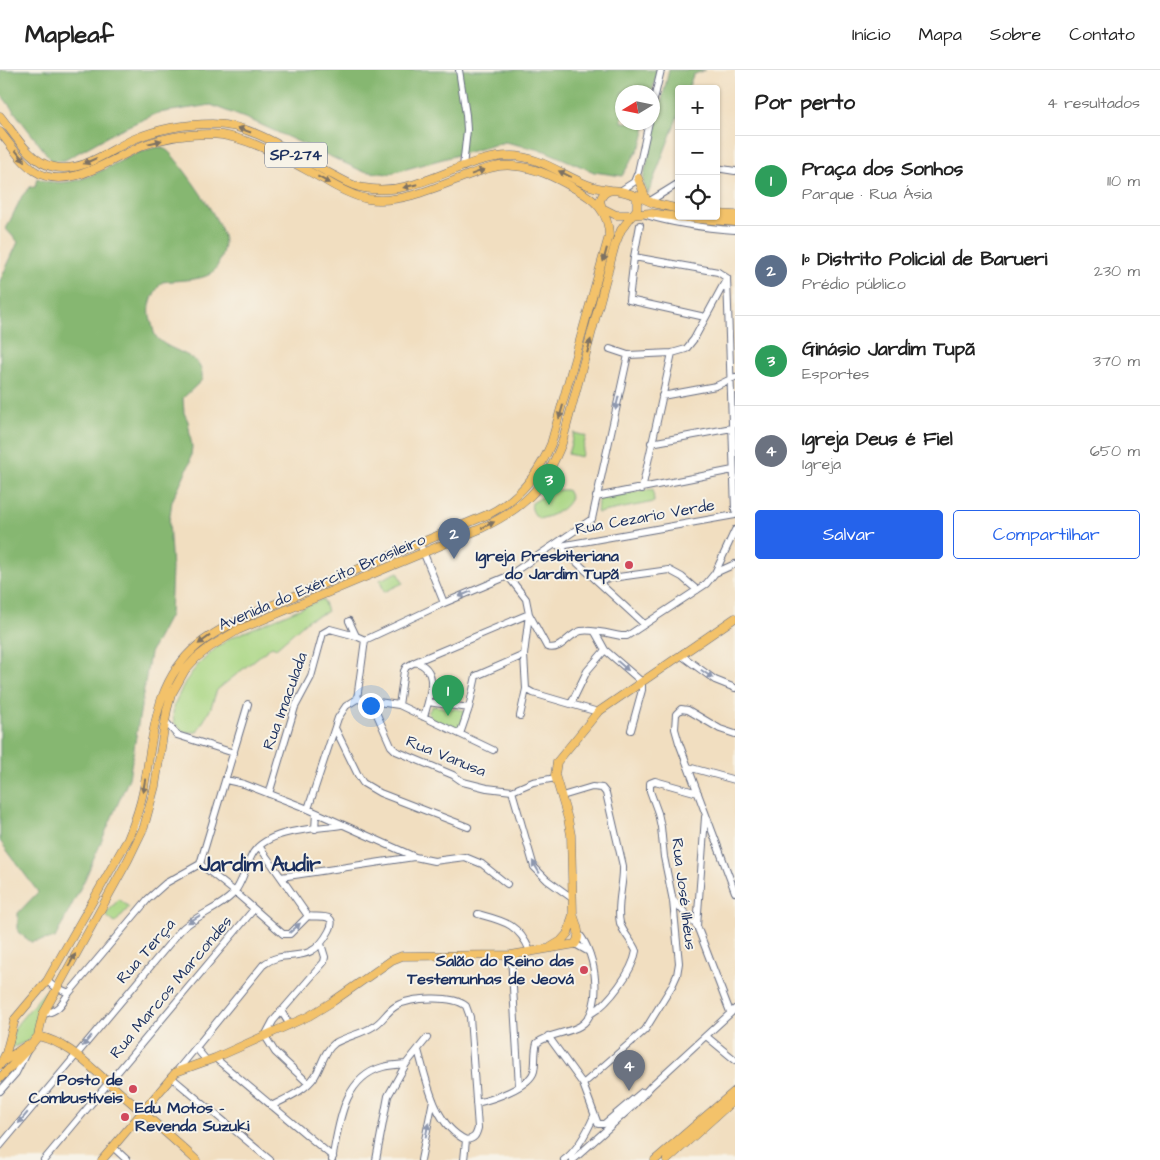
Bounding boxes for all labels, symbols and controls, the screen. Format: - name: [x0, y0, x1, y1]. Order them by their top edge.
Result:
- text: Mapleaf: [25, 18, 114, 52]
- text: Início: [852, 22, 891, 47]
- text: Mapa: [919, 22, 962, 47]
- text: Sobre: [990, 22, 1041, 47]
- text: Contato: [1069, 22, 1135, 47]
- north arrow: [615, 85, 660, 130]
- map controls: [675, 85, 720, 220]
- button: +: [675, 85, 720, 130]
- text: Por perto: [755, 88, 855, 117]
- text: 4 resultados: [1047, 92, 1140, 114]
- one-way arrow: [237, 126, 252, 134]
- button: −: [675, 130, 720, 175]
- one-way arrow: [147, 138, 162, 146]
- road number: SP-274: [265, 142, 327, 168]
- one-way arrow: [14, 149, 25, 162]
- text: Praça dos Sonhos: [802, 156, 963, 183]
- one-way arrow: [83, 158, 97, 166]
- one-way arrow: [471, 168, 486, 176]
- one-way arrow: [557, 169, 572, 178]
- text: 1: [770, 170, 772, 192]
- text: 110 m: [1107, 170, 1140, 192]
- button: locate: [675, 175, 720, 220]
- one-way arrow: [317, 176, 331, 184]
- one-way arrow: [403, 182, 418, 190]
- text: Parque · Rua Ásia: [802, 183, 932, 205]
- text: 1º Distrito Policial de Barueri: [802, 246, 1047, 273]
- one-way arrow: [601, 248, 609, 263]
- text: 2: [766, 260, 776, 282]
- text: 230 m: [1094, 260, 1140, 282]
- text: Prédio público: [802, 273, 906, 295]
- text: Ginásio Jardim Tupã: [802, 336, 975, 363]
- one-way arrow: [585, 339, 593, 354]
- text: 3: [767, 350, 775, 372]
- text: 370 m: [1093, 350, 1140, 372]
- text: Esportes: [802, 363, 869, 385]
- one-way arrow: [613, 395, 621, 410]
- one-way arrow: [557, 404, 565, 419]
- text: Igreja Deus é Fiel: [802, 426, 953, 453]
- text: 4: [766, 440, 776, 462]
- text: 650 m: [1090, 440, 1140, 462]
- text: Igreja: [802, 453, 841, 475]
- pin: 3: [533, 464, 565, 505]
- street label: Rua Cezario Verde: [574, 494, 717, 540]
- button: Salvar: [755, 510, 943, 559]
- button: Compartilhar: [953, 510, 1140, 559]
- pin: 2: [438, 518, 470, 559]
- one-way arrow: [481, 521, 495, 529]
- street label: Avenida do Exército Brasileiro: [215, 528, 429, 636]
- place label: Igreja Presbiteriana do Jardim Tupã: [476, 545, 620, 585]
- marker: Igreja Presbiteriana do Jardim Tupã: [623, 559, 635, 571]
- one-way arrow: [457, 590, 472, 598]
- one-way arrow: [198, 635, 211, 646]
- street label: Rua Imaculada: [257, 649, 313, 753]
- one-way arrow: [616, 661, 629, 672]
- one-way arrow: [700, 669, 714, 679]
- pin: 1: [432, 675, 464, 716]
- your location: [358, 693, 384, 719]
- street label: Rua Vanusa: [403, 730, 489, 782]
- one-way arrow: [140, 778, 148, 794]
- street label: Rua José Ilhéus: [666, 837, 702, 951]
- district label: Jardim Audir: [198, 850, 321, 879]
- one-way arrow: [531, 860, 540, 873]
- street label: Rua Marcos Marcondes: [105, 911, 237, 1063]
- street label: Rua Terça: [112, 914, 180, 988]
- one-way arrow: [188, 915, 201, 924]
- one-way arrow: [289, 922, 301, 934]
- place label: Salão do Reino das Testemunhas de Jeová: [406, 950, 575, 990]
- one-way arrow: [68, 953, 76, 967]
- marker: Salão do Reino das Testemunhas de Jeová: [578, 964, 590, 976]
- one-way arrow: [82, 1034, 93, 1047]
- pin: 4: [613, 1050, 645, 1091]
- place label: Posto de Combustíveis: [29, 1069, 123, 1109]
- marker: Posto de Combustíveis: [127, 1083, 139, 1095]
- place label: Edu Motos - Revenda Suzuki: [135, 1097, 250, 1137]
- one-way arrow: [18, 1111, 29, 1124]
- marker: Edu Motos - Revenda Suzuki: [119, 1111, 131, 1123]
- one-way arrow: [423, 1122, 431, 1137]

